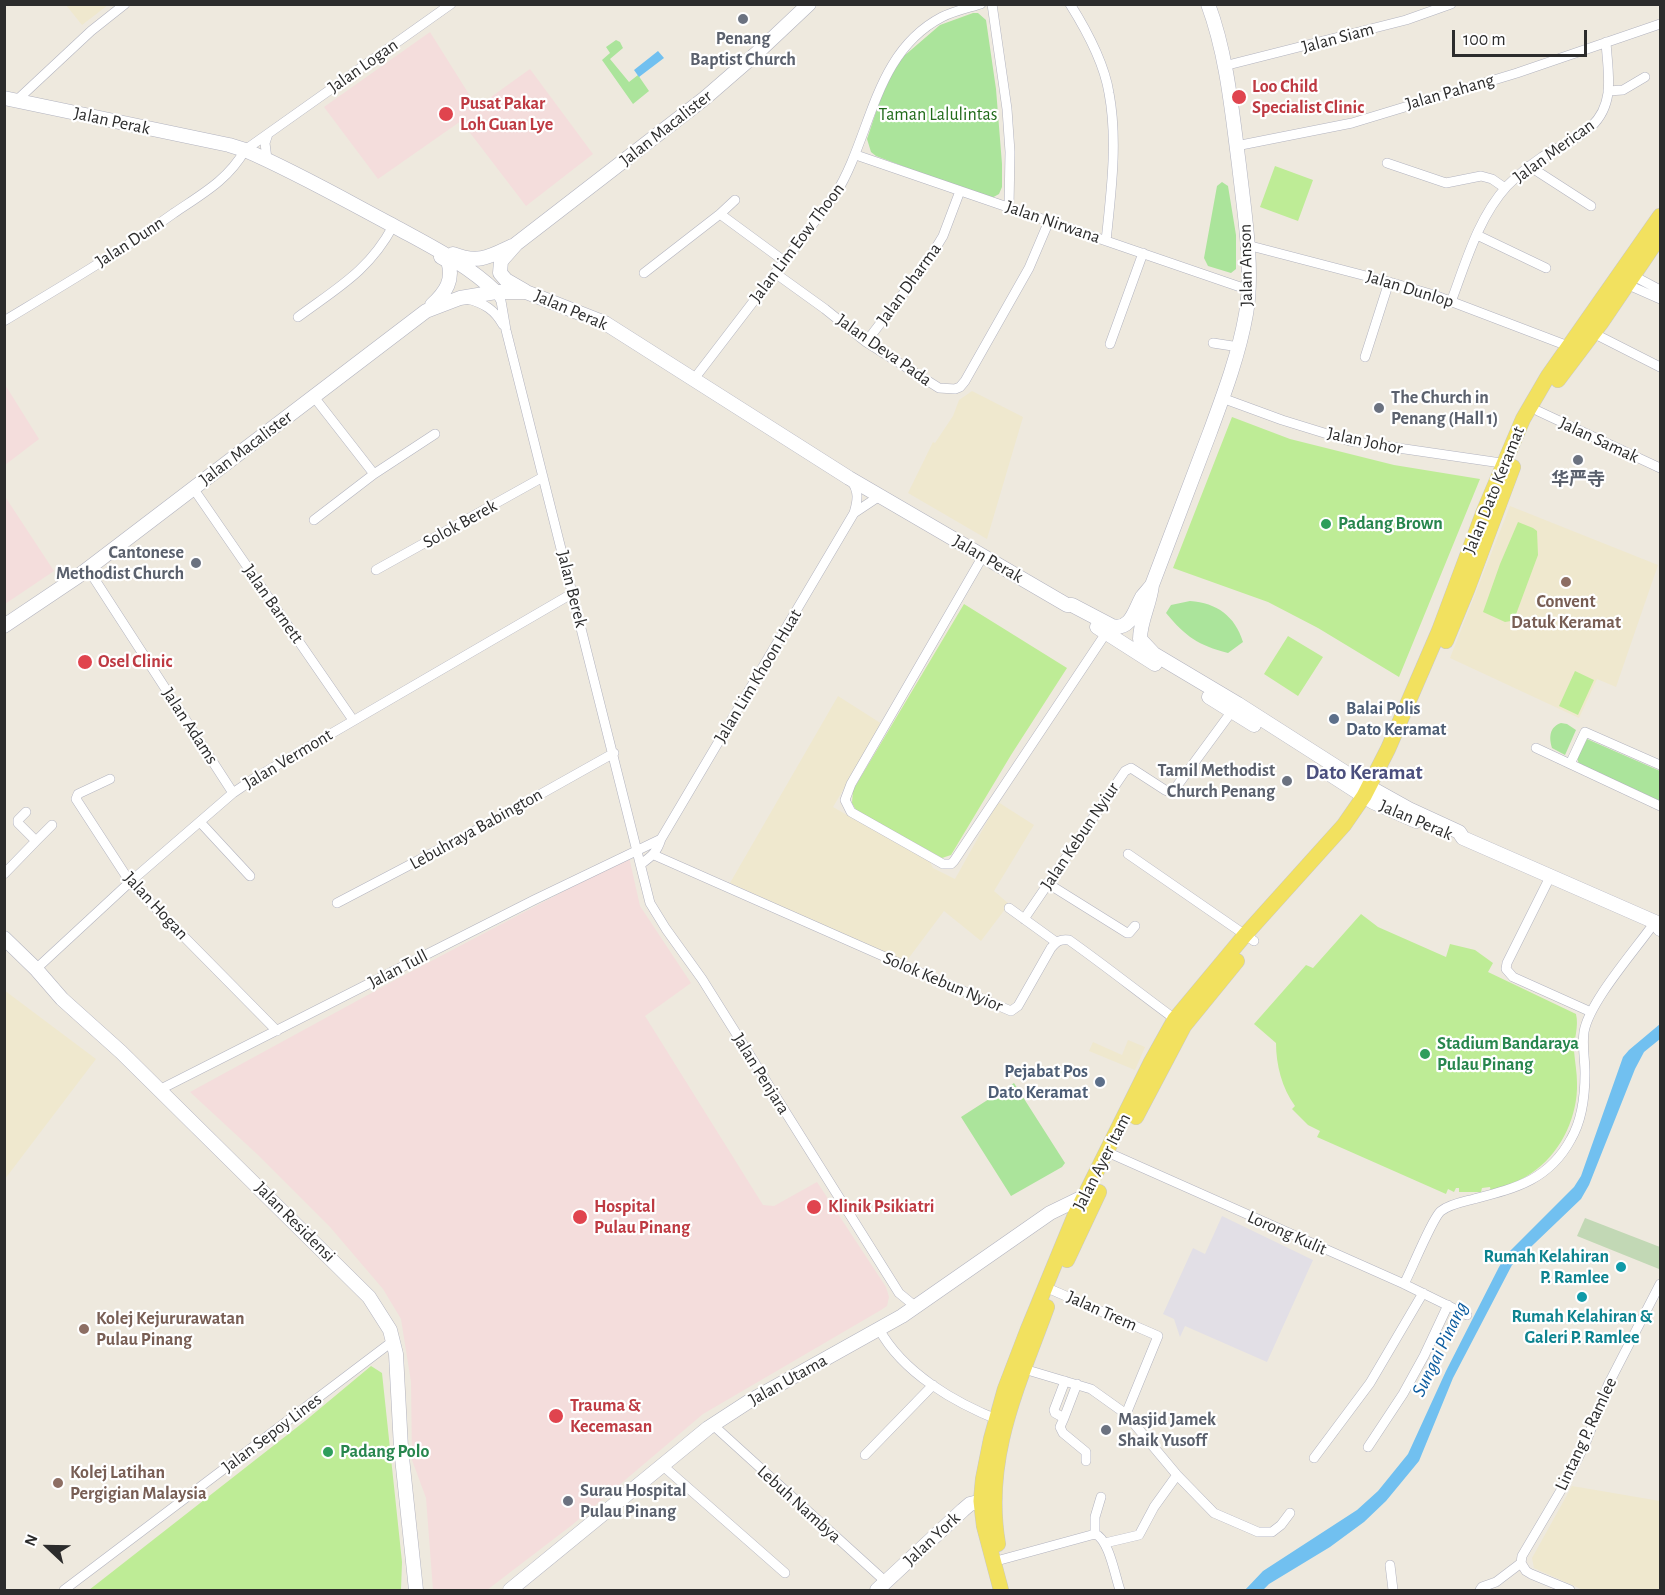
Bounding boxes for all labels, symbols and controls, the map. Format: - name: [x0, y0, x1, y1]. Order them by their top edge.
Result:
- marker: Penang Baptist Church: [736, 12, 750, 26]
- street label: Jalan Siam: [1300, 18, 1376, 58]
- scale bar: [1455, 18, 1590, 56]
- place label: Penang Baptist Church: [690, 28, 796, 70]
- text: 100 m: [1463, 31, 1506, 49]
- street label: Jalan Logan: [324, 34, 402, 98]
- street label: Jalan Pahang: [1403, 69, 1497, 115]
- place label: Loo Child Specialist Clinic: [1252, 76, 1364, 118]
- street label: Jalan Macalister: [616, 85, 716, 171]
- marker: Loo Child Specialist Clinic: [1230, 88, 1248, 106]
- place label: Pusat Pakar Loh Guan Lye: [460, 93, 553, 136]
- street label: Jalan Perak: [72, 102, 152, 140]
- park label: Taman Lalulintas: [879, 104, 997, 126]
- marker: Pusat Pakar Loh Guan Lye: [437, 105, 455, 123]
- street label: Jalan Merican: [1509, 114, 1599, 188]
- street label: Jalan Lim Eow Thoon: [745, 179, 849, 307]
- street label: Jalan Nirwana: [1003, 196, 1103, 248]
- street label: Jalan Dunn: [92, 212, 168, 272]
- street label: Jalan Anson: [1234, 224, 1258, 306]
- street label: Jalan Dharma: [872, 239, 946, 329]
- street label: Jalan Dunlop: [1363, 265, 1457, 313]
- street label: Jalan Perak: [531, 285, 611, 335]
- street label: Jalan Deva Pada: [832, 309, 936, 391]
- place label: The Church in Penang (Hall 1): [1391, 387, 1498, 430]
- marker: The Church in Penang (Hall 1): [1372, 401, 1386, 415]
- street label: Jalan Macalister: [195, 406, 297, 490]
- street label: Jalan Samak: [1556, 412, 1642, 468]
- street label: Jalan Johor: [1325, 423, 1405, 459]
- street label: Jalan Dato Keramat: [1459, 423, 1529, 557]
- marker: 华严寺: [1571, 453, 1585, 467]
- place label: 华严寺: [1551, 469, 1605, 491]
- street label: Solok Berek: [419, 495, 501, 553]
- place label: Padang Brown: [1338, 513, 1443, 535]
- marker: Padang Brown: [1319, 517, 1333, 531]
- street label: Jalan Perak: [949, 530, 1027, 588]
- place label: Cantonese Methodist Church: [56, 542, 184, 584]
- street label: Jalan Berek: [552, 548, 592, 630]
- marker: Cantonese Methodist Church: [189, 556, 203, 570]
- street label: Jalan Barnett: [238, 561, 308, 647]
- marker: Convent Datuk Keramat: [1559, 575, 1573, 589]
- place label: Convent Datuk Keramat: [1511, 591, 1621, 634]
- street label: Jalan Lim Khoon Huat: [710, 605, 806, 747]
- place label: Osel Clinic: [98, 651, 172, 673]
- marker: Osel Clinic: [76, 653, 94, 671]
- street label: Jalan Adams: [157, 684, 223, 768]
- place label: Balai Polis Dato Keramat: [1346, 698, 1446, 740]
- marker: Balai Polis Dato Keramat: [1327, 712, 1341, 726]
- street label: Jalan Vermont: [240, 724, 336, 794]
- place label: Tamil Methodist Church Penang: [1158, 760, 1275, 802]
- district label: Dato Keramat: [1305, 760, 1423, 786]
- marker: Tamil Methodist Church Penang: [1280, 774, 1294, 788]
- street label: Jalan Kebun Nyiur: [1036, 778, 1124, 894]
- street label: Lebuhraya Babington: [406, 784, 546, 874]
- street label: Jalan Perak: [1376, 795, 1456, 845]
- street label: Jalan Hogan: [119, 868, 193, 944]
- street label: Jalan Tull: [365, 945, 431, 993]
- street label: Solok Kebun Nyior: [880, 947, 1006, 1017]
- street label: Jalan Penjara: [728, 1030, 794, 1118]
- place label: Stadium Bandaraya Pulau Pinang: [1437, 1033, 1579, 1076]
- marker: Stadium Bandaraya Pulau Pinang: [1418, 1047, 1432, 1061]
- place label: Pejabat Pos Dato Keramat: [988, 1061, 1088, 1104]
- marker: Pejabat Pos Dato Keramat: [1093, 1075, 1107, 1089]
- street label: Jalan Ayer Itam: [1068, 1110, 1136, 1214]
- street label: Jalan Residensi: [250, 1177, 340, 1267]
- place label: Hospital Pulau Pinang: [594, 1196, 690, 1238]
- place label: Klinik Psikiatri: [828, 1196, 934, 1218]
- marker: Klinik Psikiatri: [805, 1198, 823, 1216]
- street label: Lorong Kulit: [1244, 1206, 1330, 1260]
- marker: Hospital Pulau Pinang: [571, 1208, 589, 1226]
- place label: Rumah Kelahiran P. Ramlee: [1484, 1246, 1609, 1288]
- marker: Rumah Kelahiran P. Ramlee: [1614, 1260, 1628, 1274]
- street label: Jalan Trem: [1064, 1286, 1140, 1336]
- marker: Rumah Kelahiran & Galeri P. Ramlee: [1575, 1290, 1589, 1304]
- water label: Sungai Pinang: [1407, 1297, 1473, 1401]
- place label: Rumah Kelahiran & Galeri P. Ramlee: [1511, 1306, 1653, 1348]
- place label: Kolej Kejururawatan Pulau Pinang: [96, 1308, 244, 1350]
- marker: Kolej Kejururawatan Pulau Pinang: [77, 1322, 91, 1336]
- street label: Jalan Utama: [745, 1350, 831, 1410]
- street label: Lintang P. Ramlee: [1550, 1374, 1622, 1494]
- street label: Jalan Sepoy Lines: [218, 1388, 326, 1478]
- place label: Trauma & Kecemasan: [570, 1395, 652, 1438]
- marker: Trauma & Kecemasan: [547, 1407, 565, 1425]
- place label: Masjid Jamek Shaik Yusoff: [1118, 1409, 1216, 1452]
- marker: Masjid Jamek Shaik Yusoff: [1099, 1423, 1113, 1437]
- place label: Padang Polo: [340, 1441, 429, 1463]
- marker: Padang Polo: [321, 1445, 335, 1459]
- street label: Lebuh Nambya: [753, 1461, 845, 1547]
- place label: Kolej Latihan Pergigian Malaysia: [70, 1462, 207, 1504]
- marker: Kolej Latihan Pergigian Malaysia: [51, 1476, 65, 1490]
- place label: Surau Hospital Pulau Pinang: [580, 1480, 687, 1522]
- marker: Surau Hospital Pulau Pinang: [561, 1494, 575, 1508]
- street label: Jalan York: [899, 1507, 965, 1571]
- north arrow: [18, 1517, 78, 1577]
- text: N: [22, 1532, 41, 1548]

